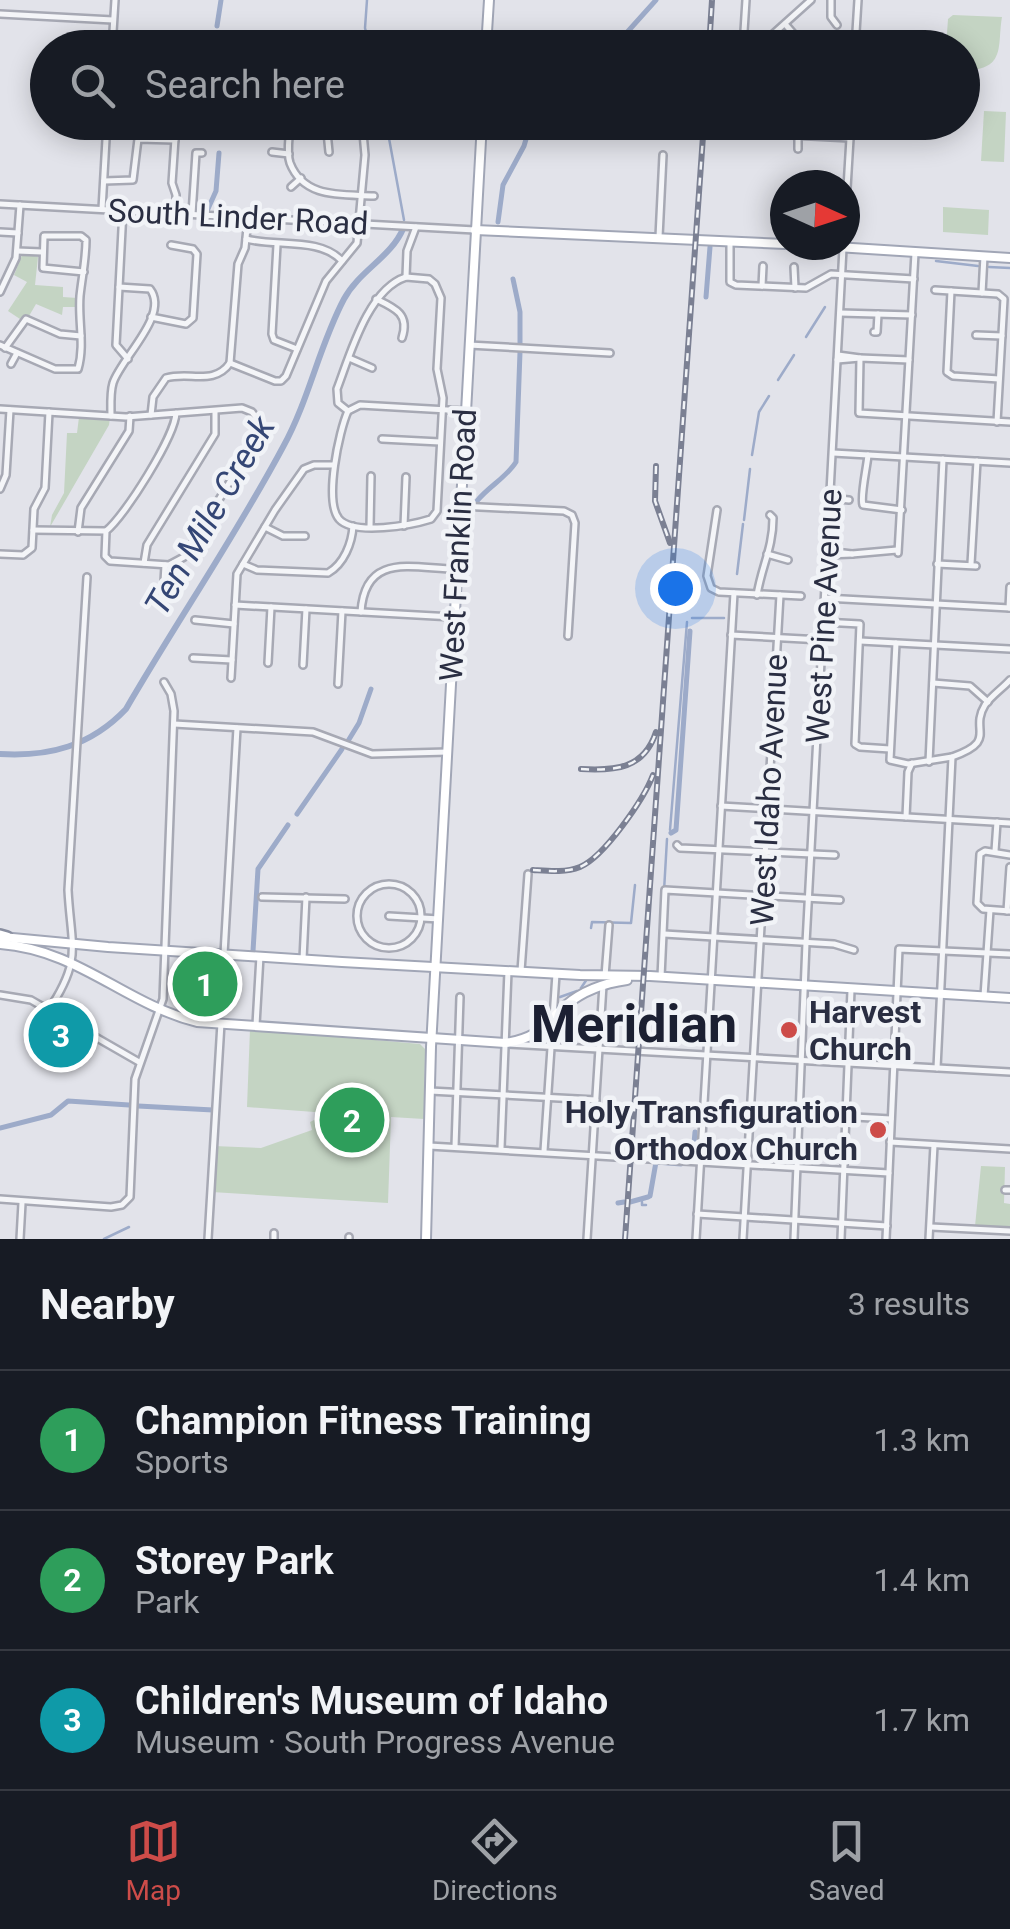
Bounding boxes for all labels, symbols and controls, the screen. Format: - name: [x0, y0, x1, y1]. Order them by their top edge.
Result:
- search box: [30, 30, 980, 140]
- icon: search: [65, 58, 120, 113]
- text: Search here: [145, 63, 345, 107]
- north arrow: [770, 170, 860, 260]
- street label: South Linder Road: [107, 191, 369, 243]
- water label: Ten Mile Creek: [136, 408, 284, 623]
- street label: West Franklin Road: [432, 408, 484, 682]
- street label: West Pine Avenue: [798, 488, 850, 744]
- your location: [650, 563, 701, 614]
- street label: West Idaho Avenue: [743, 653, 795, 927]
- pin: 1: [172, 946, 238, 1022]
- place label: Harvest Church: [809, 993, 921, 1068]
- district label: Meridian: [531, 994, 737, 1055]
- pin: 3: [28, 998, 94, 1072]
- marker: Harvest Church: [778, 1019, 800, 1041]
- pin: 2: [320, 1082, 384, 1158]
- place label: Holy Transfiguration Orthodox Church: [565, 1093, 858, 1168]
- marker: Holy Transfiguration Orthodox Church: [867, 1119, 889, 1141]
- text: Nearby: [40, 1280, 175, 1329]
- text: 3 results: [848, 1285, 970, 1323]
- text: Champion Fitness Training: [135, 1399, 591, 1443]
- text: 1: [63, 1421, 82, 1459]
- text: 1.3 km: [873, 1421, 970, 1459]
- text: Sports: [135, 1443, 229, 1481]
- text: Storey Park: [135, 1539, 333, 1583]
- text: 2: [63, 1561, 82, 1599]
- text: 1.4 km: [873, 1561, 970, 1599]
- text: Park: [135, 1583, 199, 1621]
- text: Children's Museum of Idaho: [135, 1679, 608, 1723]
- text: 3: [63, 1701, 82, 1739]
- text: 1.7 km: [873, 1701, 970, 1739]
- text: Museum · South Progress Avenue: [135, 1723, 615, 1761]
- tab: Map: [126, 1814, 181, 1907]
- tab: Directions: [432, 1814, 558, 1907]
- tab: Saved: [809, 1814, 884, 1907]

